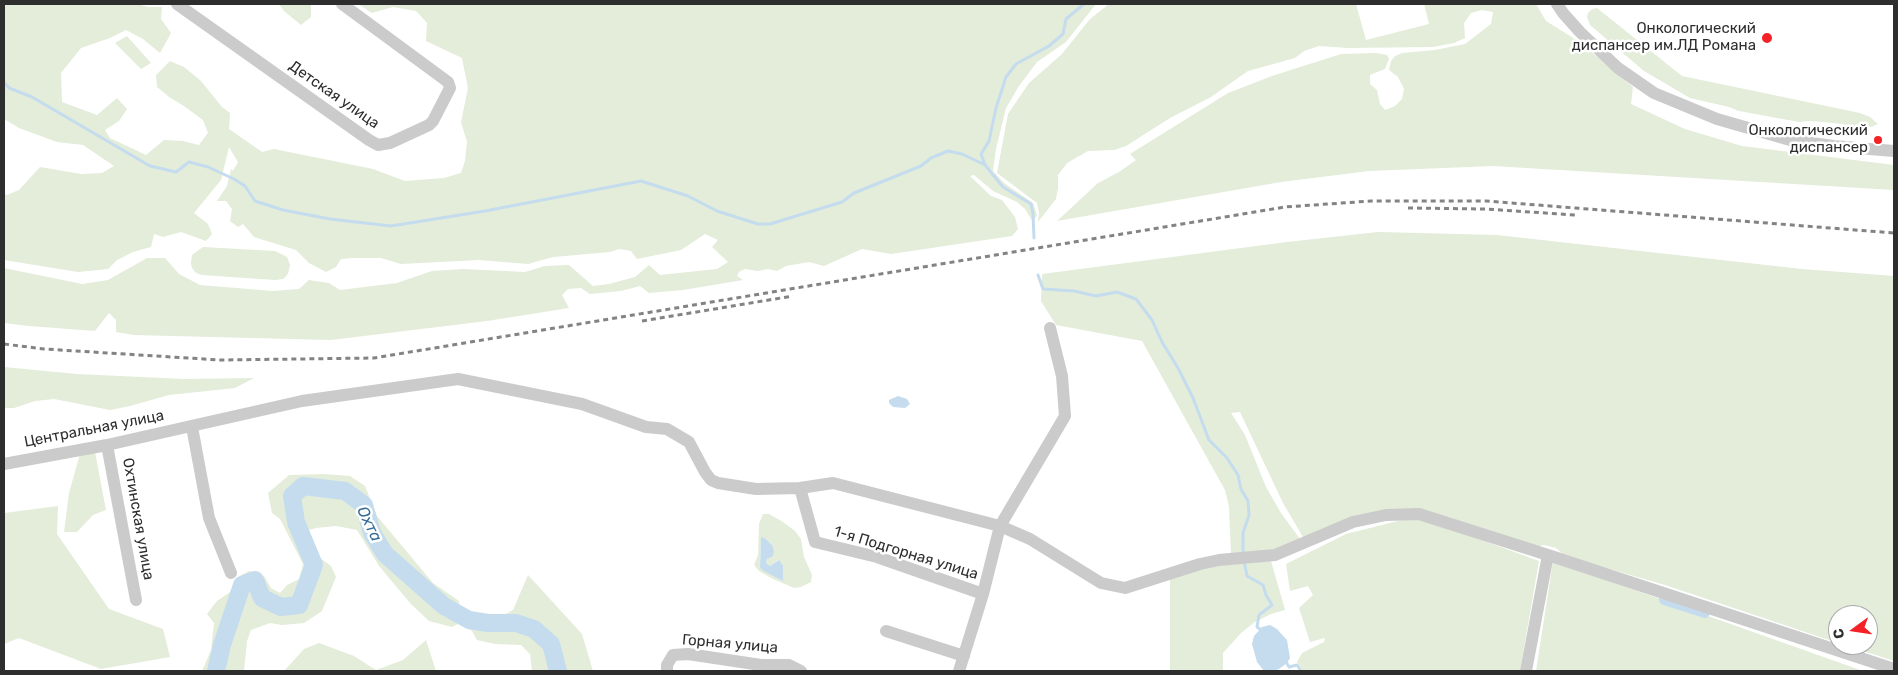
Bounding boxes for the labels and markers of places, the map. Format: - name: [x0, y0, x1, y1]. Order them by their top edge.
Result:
- place label: Онкологический диспансер им.ЛД Романа: [1572, 20, 1756, 55]
- marker: Онкологический диспансер им.ЛД Романа: [1760, 31, 1774, 45]
- place label: Онкологический диспансер: [1748, 122, 1868, 157]
- marker: Онкологический диспансер: [1872, 134, 1884, 146]

